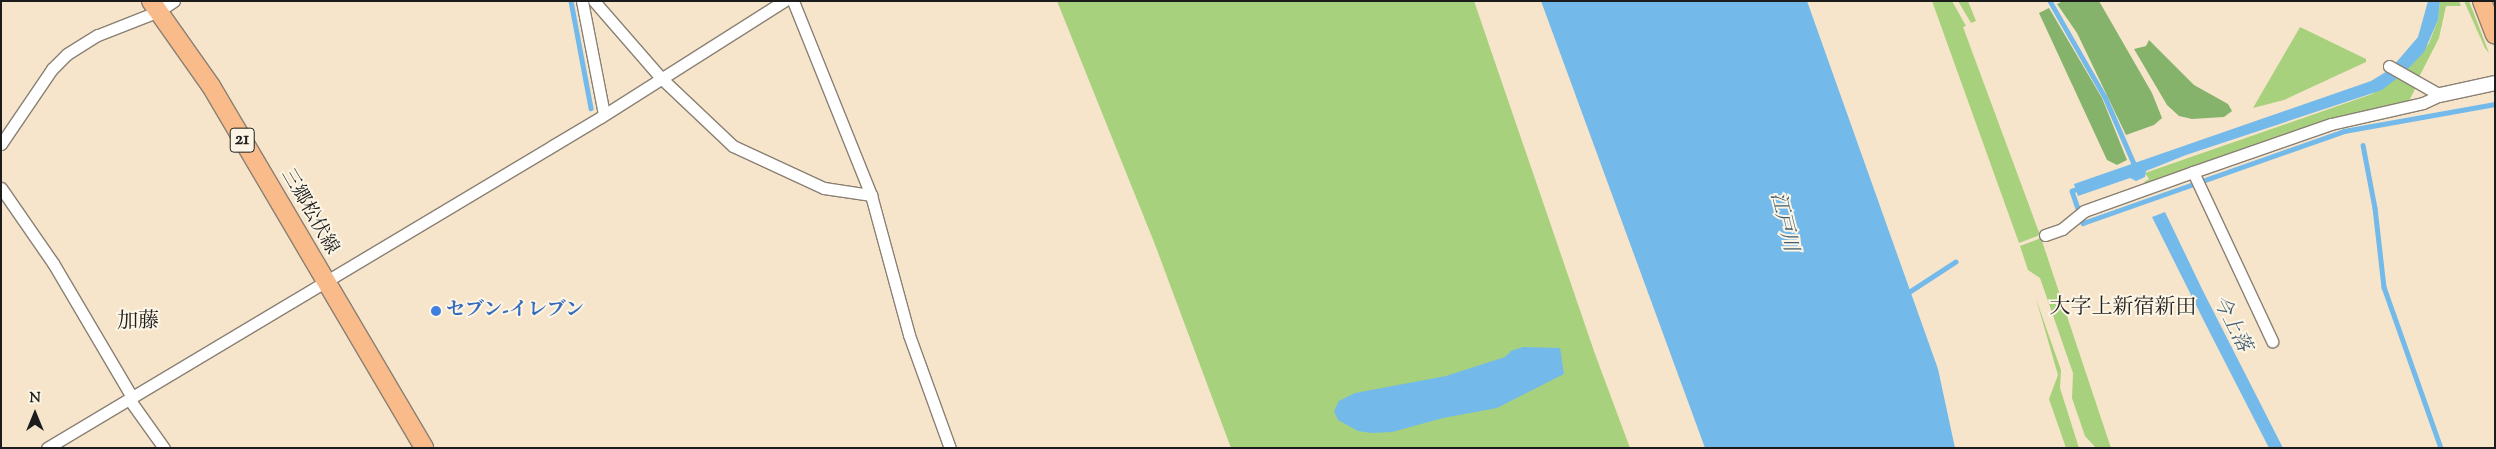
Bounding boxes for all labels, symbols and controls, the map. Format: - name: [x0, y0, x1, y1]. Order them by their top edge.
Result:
- road number: 21: [230, 124, 254, 156]
- street label: 三郷松伏線: [275, 165, 343, 259]
- water label: 江戸川: [1764, 190, 1802, 254]
- water label: 今上落: [2207, 292, 2255, 356]
- district label: 大字上新宿新田: [2050, 295, 2196, 321]
- place label: セブン-イレブン: [446, 300, 585, 322]
- marker: セブン-イレブン: [430, 305, 442, 317]
- district label: 加藤: [117, 309, 159, 335]
- north arrow: [10, 389, 60, 439]
- text: N: [29, 389, 41, 409]

